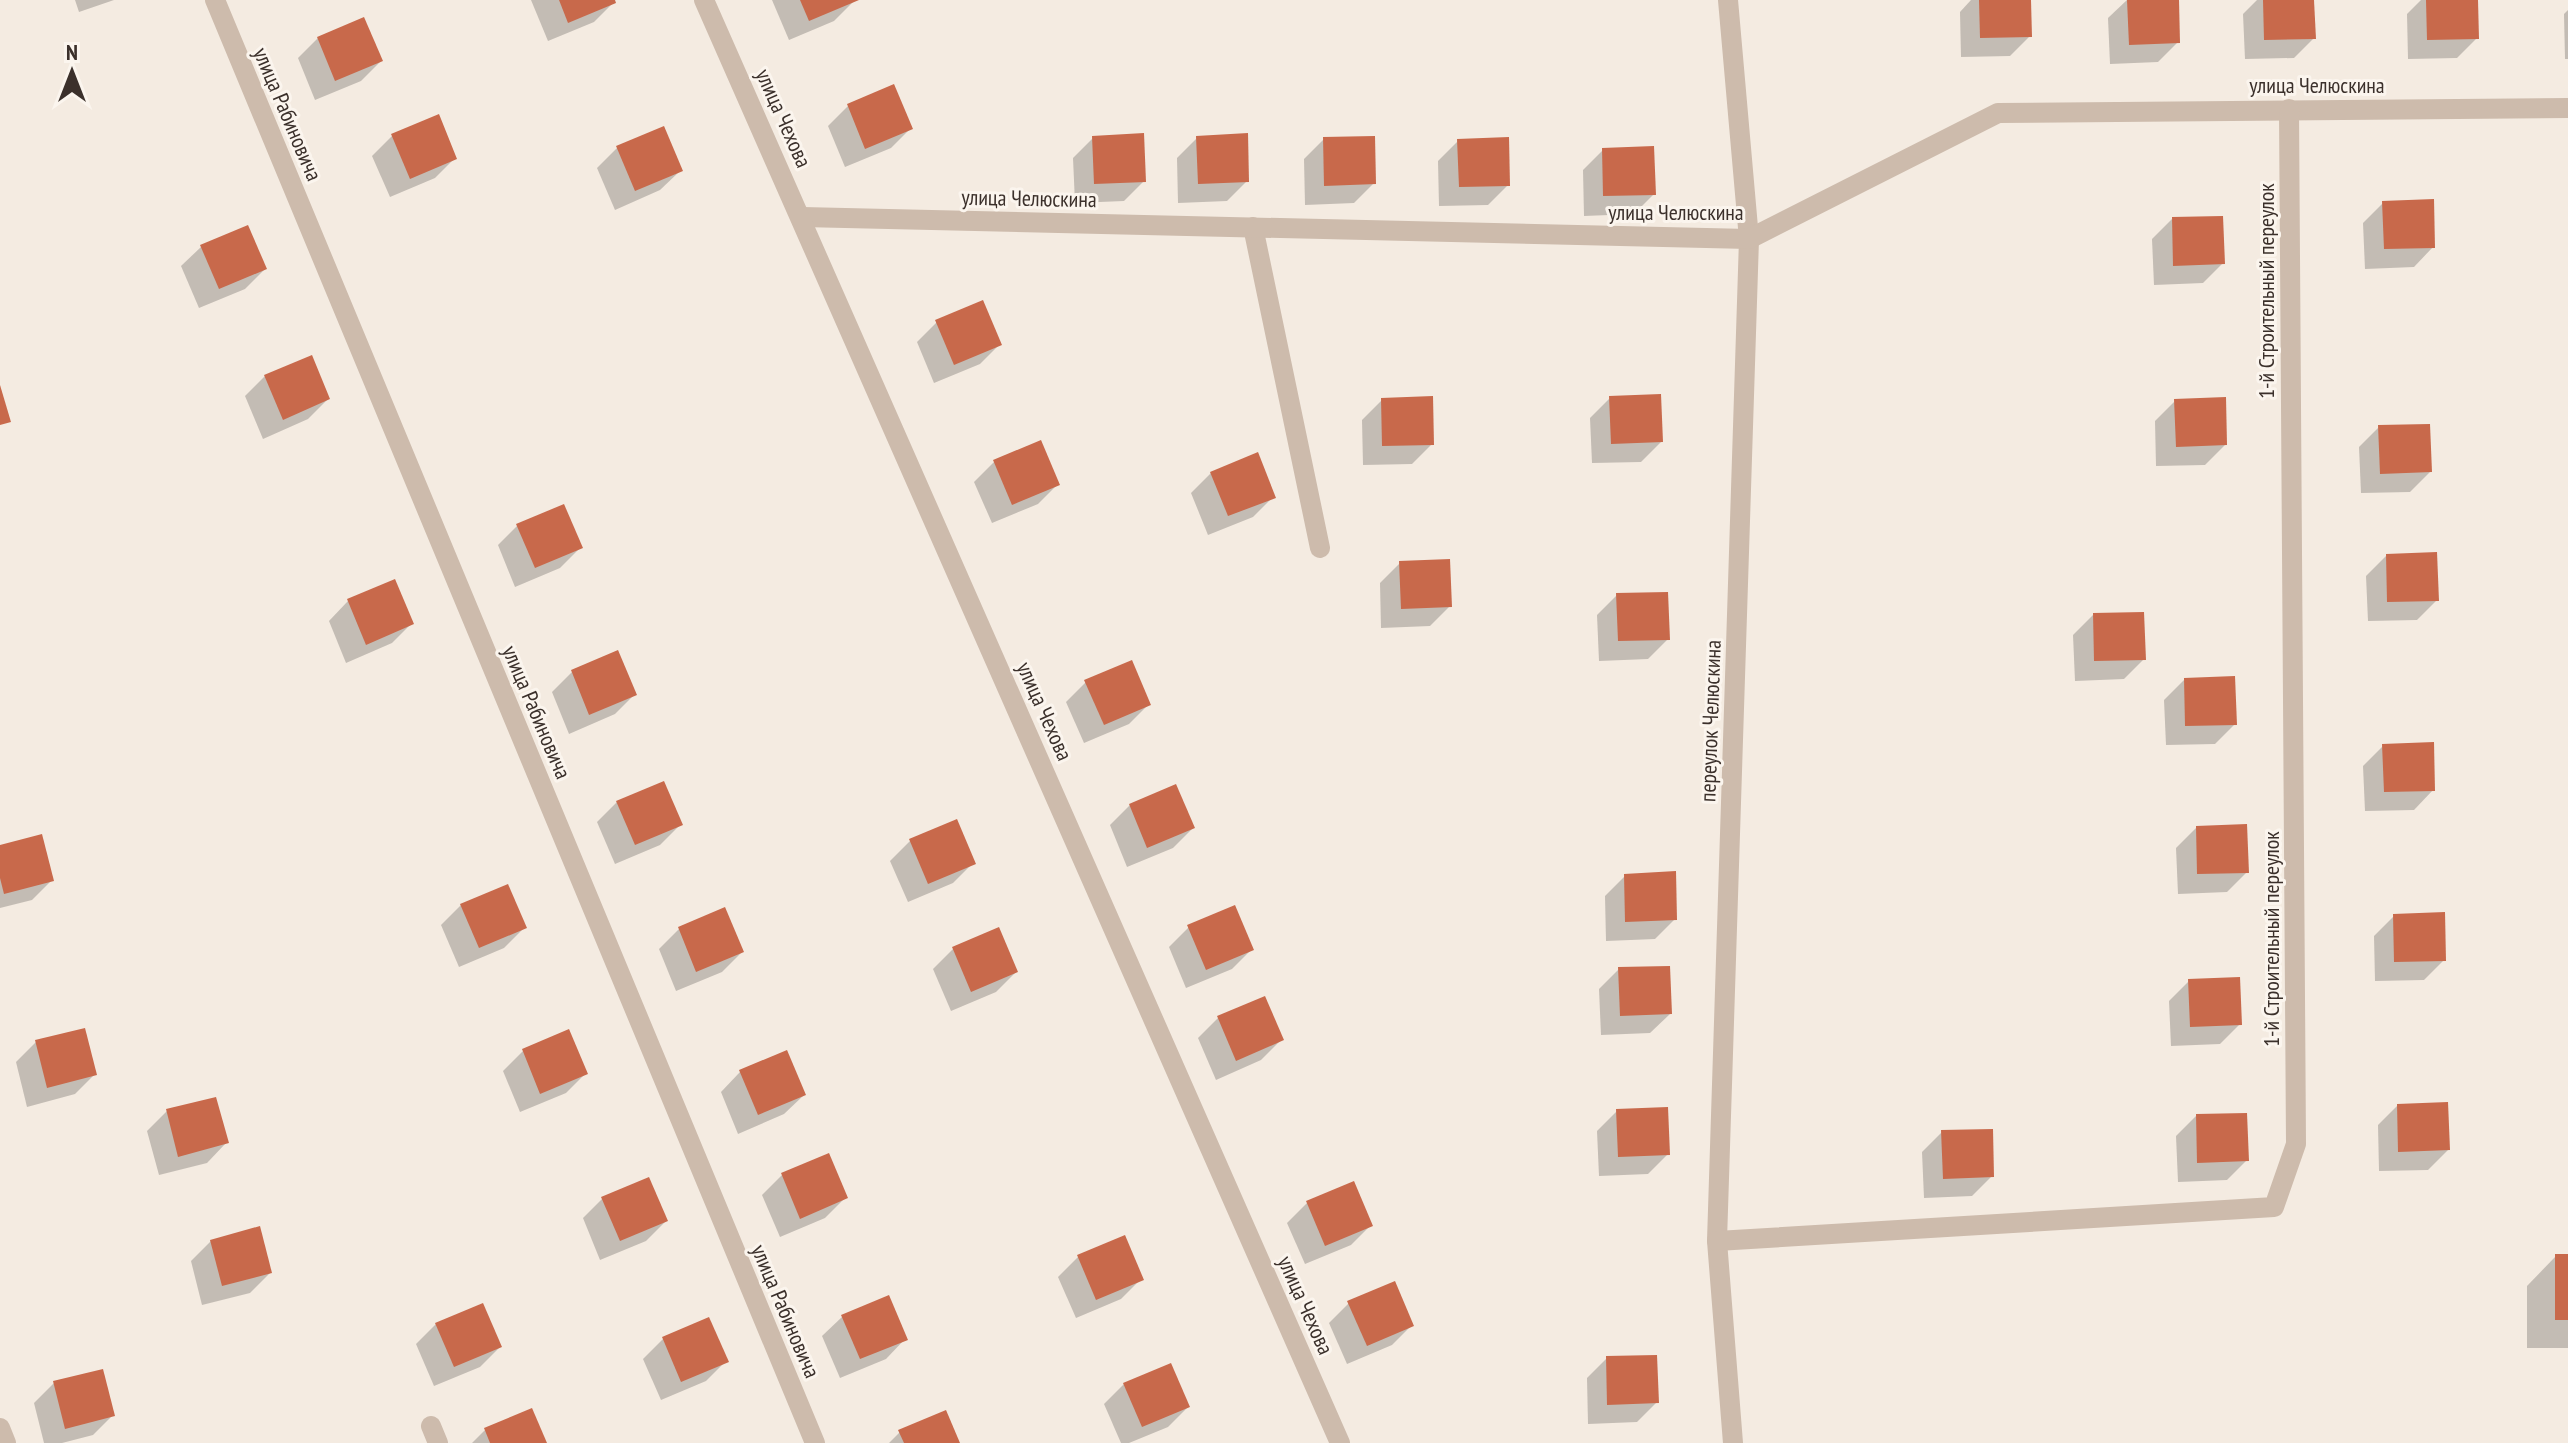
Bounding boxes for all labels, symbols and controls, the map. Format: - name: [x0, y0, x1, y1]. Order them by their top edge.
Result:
- north arrow: [32, 32, 112, 112]
- text: N: [66, 38, 78, 66]
- street label: улица Рабиновича: [247, 43, 329, 185]
- street label: улица Чехова: [750, 64, 818, 172]
- street label: улица Челюскина: [2249, 71, 2385, 99]
- street label: улица Челюскина: [961, 183, 1097, 213]
- street label: 1-й Строительный переулок: [2252, 183, 2280, 399]
- street label: улица Челюскина: [1608, 198, 1744, 226]
- street label: переулок Челюскина: [1693, 640, 1727, 802]
- street label: улица Рабиновича: [496, 641, 578, 783]
- street label: улица Чехова: [1011, 657, 1079, 765]
- street label: 1-й Строительный переулок: [2257, 831, 2285, 1047]
- street label: улица Рабиновича: [745, 1240, 827, 1382]
- street label: улица Чехова: [1272, 1251, 1340, 1359]

